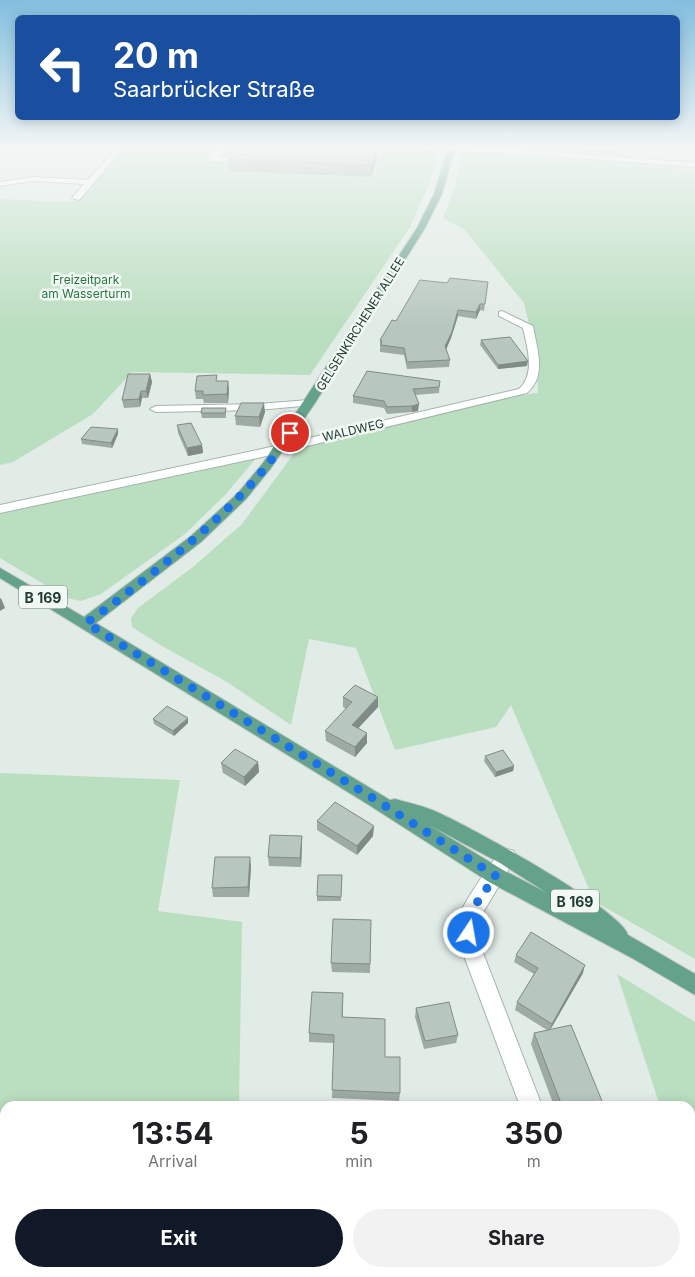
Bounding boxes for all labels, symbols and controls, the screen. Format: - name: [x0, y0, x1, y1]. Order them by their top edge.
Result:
- text: 20 m: [113, 34, 199, 76]
- icon: left: [30, 35, 95, 100]
- text: Saarbrücker Straße: [113, 76, 315, 102]
- street label: GELSENKIRCHENER ALLEE: [313, 255, 407, 393]
- park label: Freizeitpark am Wasserturm: [41, 272, 131, 301]
- pin: [269, 412, 311, 454]
- street label: WALDWEG: [321, 416, 385, 444]
- icon: arrive: [276, 419, 304, 447]
- road number: B 169: [19, 586, 67, 608]
- road number: B 169: [551, 889, 599, 912]
- position arrow: [442, 906, 494, 958]
- text: 13:54: [132, 1115, 214, 1151]
- text: 5: [349, 1115, 369, 1151]
- text: 350: [504, 1115, 563, 1151]
- text: Arrival: [148, 1151, 197, 1171]
- text: min: [345, 1151, 373, 1171]
- text: m: [527, 1151, 541, 1171]
- button: Exit: [15, 1209, 343, 1267]
- button: Share: [353, 1209, 680, 1267]

